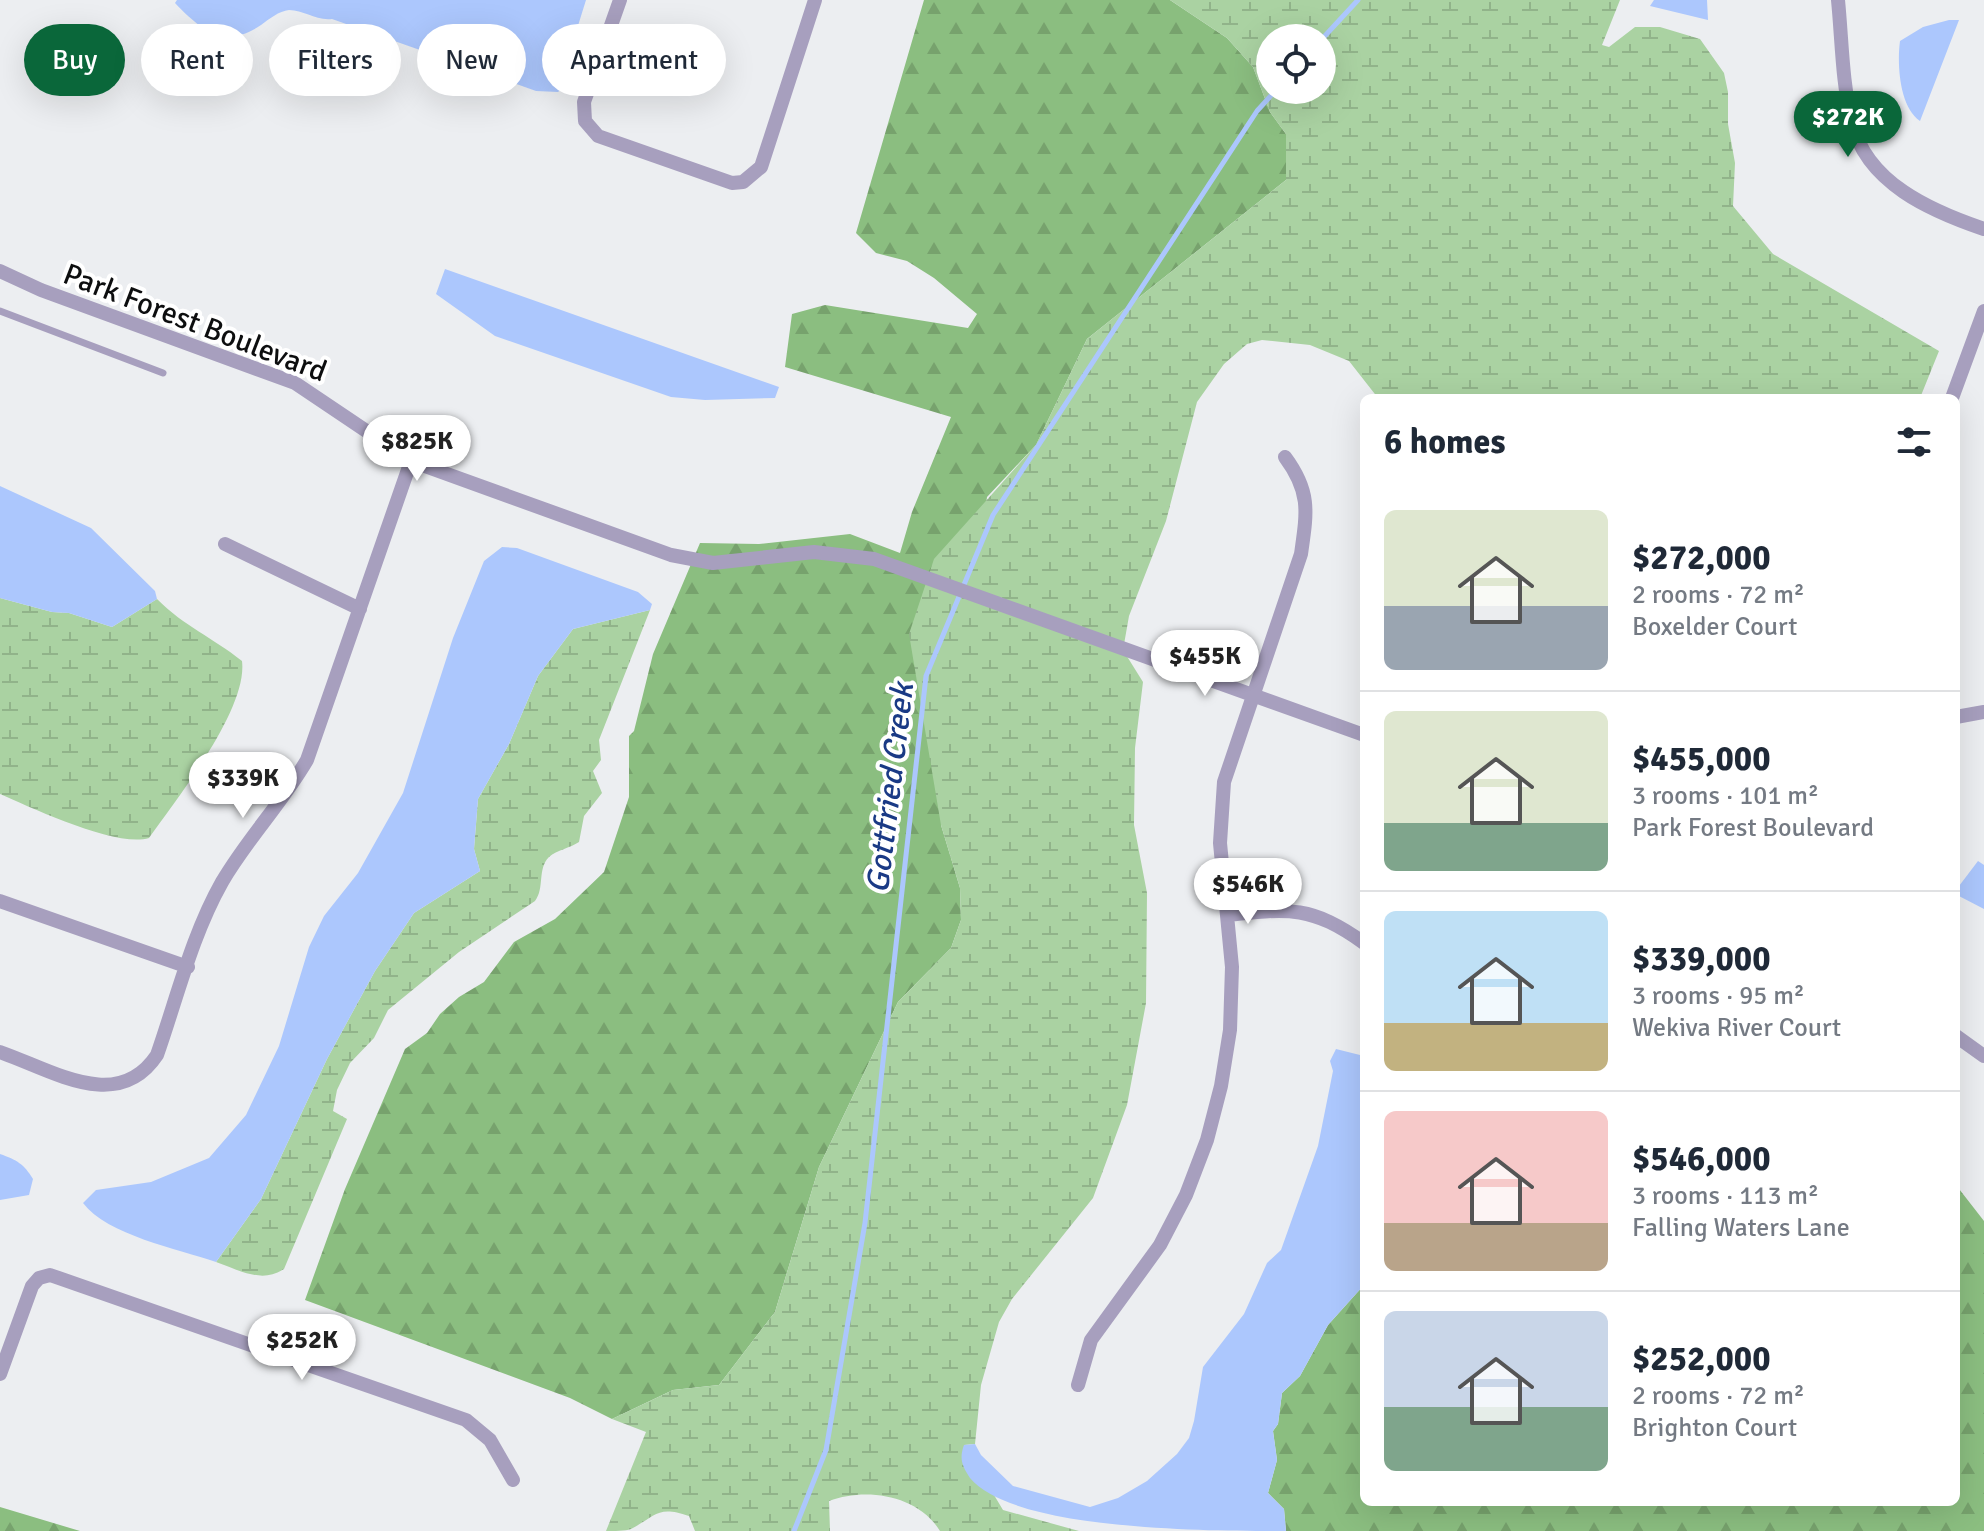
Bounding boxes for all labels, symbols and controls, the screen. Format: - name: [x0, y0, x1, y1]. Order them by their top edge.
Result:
- chip: Buy: [24, 24, 125, 96]
- chip: Rent: [141, 24, 253, 96]
- chip: Filters: [269, 24, 401, 96]
- chip: New: [417, 24, 526, 96]
- chip: Apartment: [542, 24, 726, 96]
- map controls: [1256, 24, 1336, 104]
- button: locate: [1256, 24, 1336, 104]
- pin: $272K: [1792, 91, 1904, 159]
- text: $272K: [1812, 101, 1884, 133]
- street label: Park Forest Boulevard: [58, 256, 332, 390]
- pin: $825K: [361, 415, 473, 483]
- icon: filters: [1892, 420, 1936, 464]
- text: 6 homes: [1384, 421, 1505, 463]
- text: $825K: [381, 425, 453, 457]
- text: $272,000: [1632, 537, 1771, 579]
- icon: home: [1448, 542, 1544, 638]
- text: 2 rooms · 72 m²: [1632, 579, 1805, 611]
- text: Boxelder Court: [1632, 611, 1797, 643]
- pin: $455K: [1149, 630, 1261, 698]
- text: $455K: [1169, 640, 1241, 672]
- water label: Gottfried Creek: [858, 678, 923, 895]
- text: $455,000: [1632, 738, 1771, 780]
- icon: home: [1448, 743, 1544, 839]
- pin: $339K: [187, 752, 299, 820]
- text: $339K: [207, 762, 279, 794]
- text: 3 rooms · 101 m²: [1632, 780, 1819, 812]
- text: Park Forest Boulevard: [1632, 812, 1874, 844]
- pin: $546K: [1192, 858, 1304, 926]
- text: $546K: [1212, 868, 1284, 900]
- text: $339,000: [1632, 938, 1771, 980]
- icon: home: [1448, 943, 1544, 1039]
- text: 3 rooms · 95 m²: [1632, 980, 1805, 1012]
- text: Wekiva River Court: [1632, 1012, 1841, 1044]
- text: $546,000: [1632, 1138, 1771, 1180]
- icon: home: [1448, 1143, 1544, 1239]
- text: 3 rooms · 113 m²: [1632, 1180, 1819, 1212]
- text: Falling Waters Lane: [1632, 1212, 1850, 1244]
- pin: $252K: [246, 1314, 358, 1382]
- text: $252K: [266, 1324, 338, 1356]
- text: $252,000: [1632, 1338, 1771, 1380]
- icon: home: [1448, 1343, 1544, 1439]
- text: 2 rooms · 72 m²: [1632, 1380, 1805, 1412]
- text: Brighton Court: [1632, 1412, 1797, 1444]

